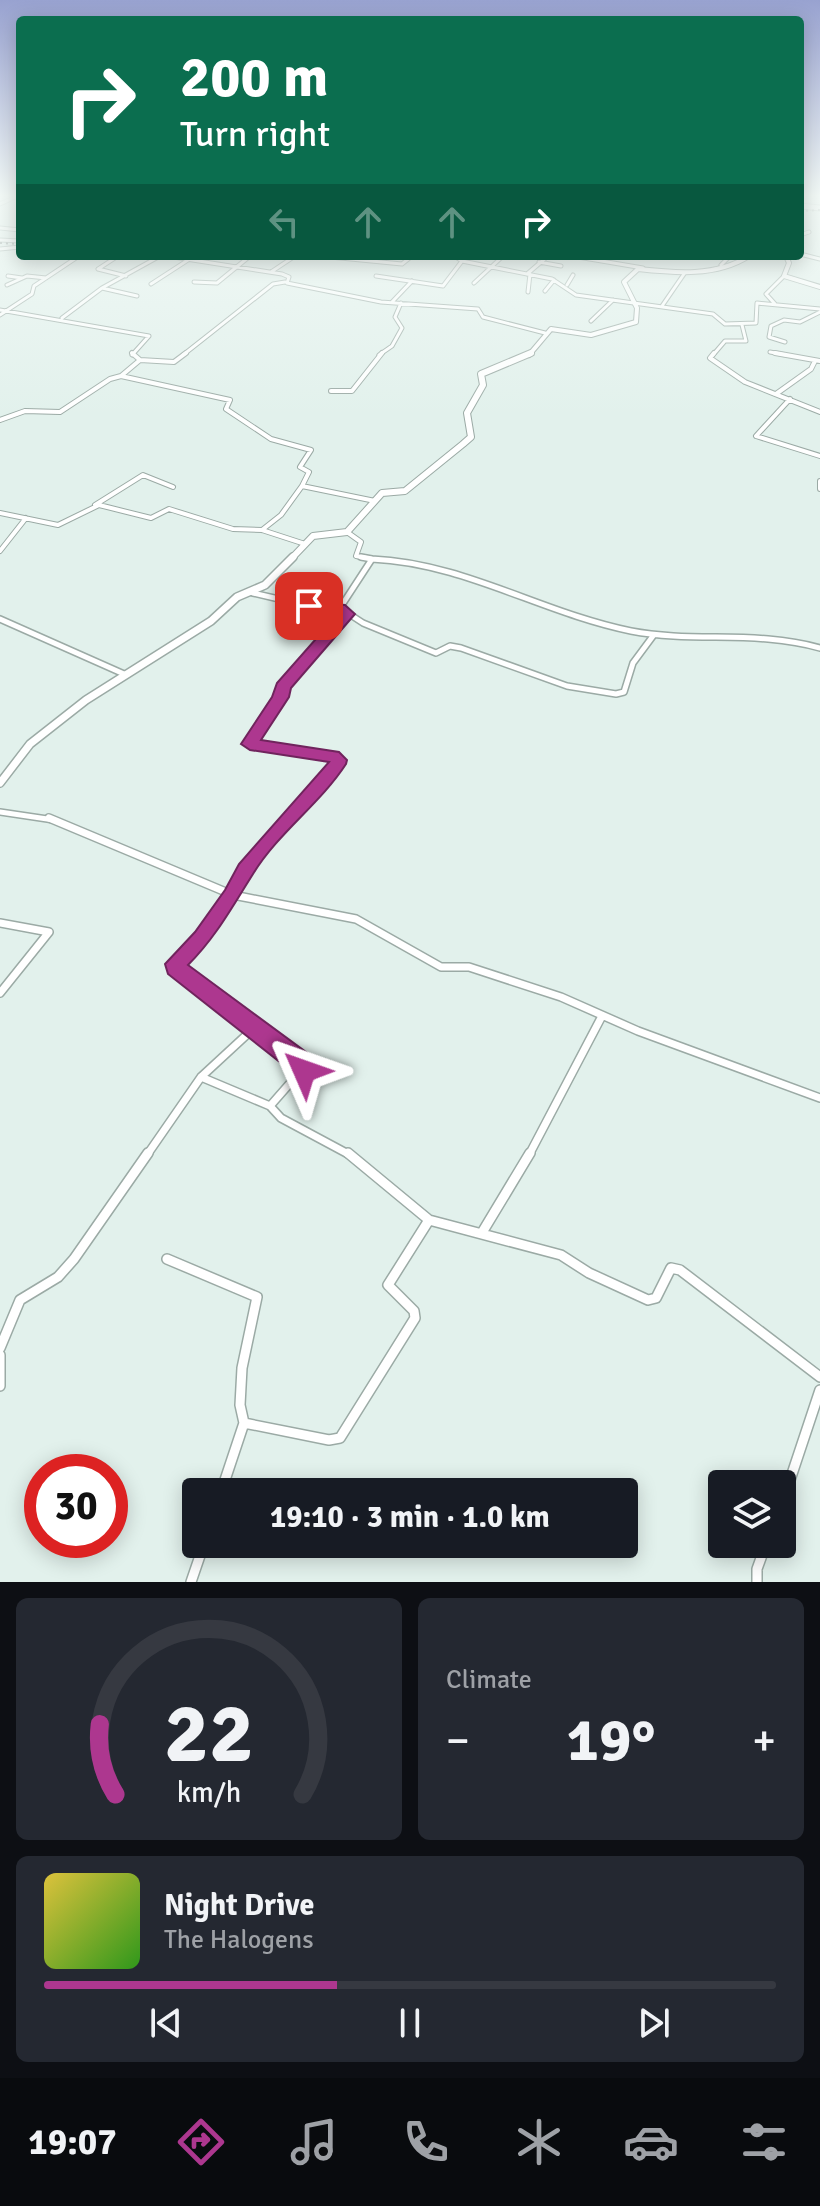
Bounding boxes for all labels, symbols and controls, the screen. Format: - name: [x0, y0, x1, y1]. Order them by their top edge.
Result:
- text: 200 m: [180, 43, 328, 112]
- icon: right: [48, 48, 152, 152]
- text: Turn right: [180, 112, 330, 157]
- icon: left: [262, 200, 306, 244]
- icon: ahead: [346, 200, 390, 244]
- icon: ahead: [430, 200, 474, 244]
- icon: right: [514, 200, 558, 244]
- pin: [275, 572, 343, 640]
- icon: arrive: [287, 584, 331, 628]
- position arrow: [262, 1029, 346, 1113]
- speed limit sign: 30: [24, 1454, 128, 1558]
- map controls: [708, 1470, 796, 1558]
- button: layers: [708, 1470, 796, 1558]
- text: 19:10 · 3 min · 1.0 km: [270, 1499, 550, 1536]
- text: Climate: [446, 1664, 532, 1696]
- text: 22: [164, 1683, 254, 1785]
- text: 19°: [567, 1704, 655, 1778]
- text: −: [446, 1714, 470, 1768]
- text: +: [752, 1714, 776, 1768]
- text: km/h: [177, 1775, 241, 1810]
- text: Night Drive: [164, 1887, 314, 1924]
- text: The Halogens: [164, 1924, 314, 1956]
- icon: previous: [144, 2001, 188, 2045]
- icon: pause: [388, 2001, 432, 2045]
- icon: next: [632, 2001, 676, 2045]
- icon: directions: [173, 2114, 229, 2170]
- icon: music: [286, 2114, 342, 2170]
- icon: phone: [398, 2114, 454, 2170]
- icon: climate: [511, 2114, 567, 2170]
- icon: car: [623, 2114, 679, 2170]
- icon: filters: [736, 2114, 792, 2170]
- text: 19:07: [28, 2120, 117, 2165]

